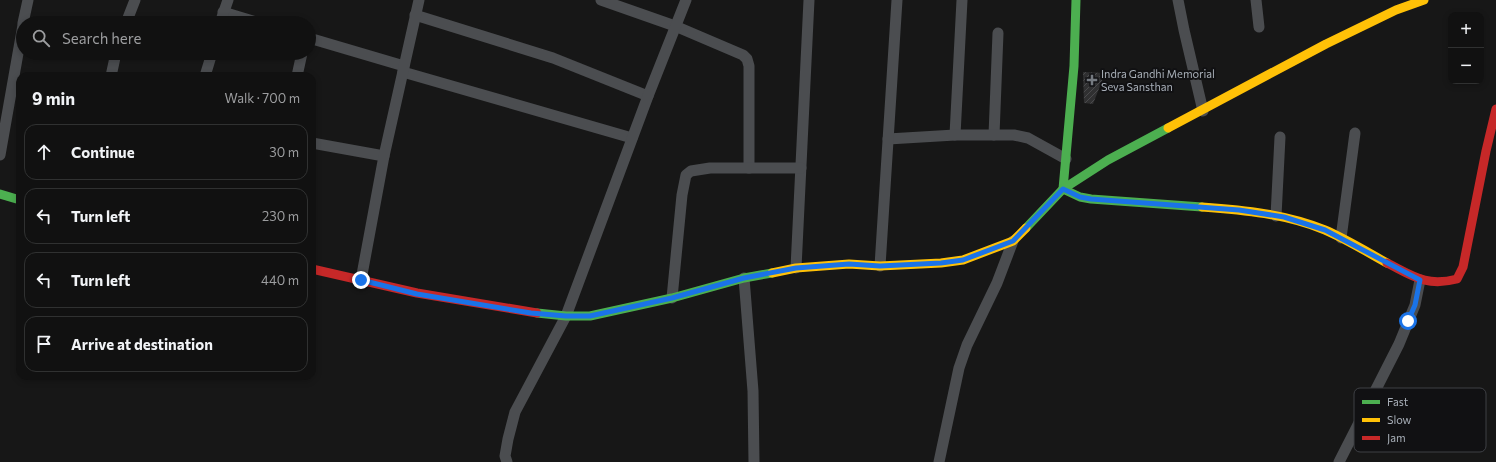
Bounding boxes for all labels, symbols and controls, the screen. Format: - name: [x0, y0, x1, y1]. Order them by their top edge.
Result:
- map controls: [1448, 12, 1484, 84]
- button: +: [1448, 12, 1484, 48]
- search box: [16, 16, 316, 60]
- icon: search: [30, 27, 52, 49]
- text: Search here: [62, 29, 141, 47]
- button: −: [1448, 48, 1484, 84]
- place label: Indra Gandhi Memorial Seva Sansthan: [1101, 67, 1215, 93]
- marker: Indra Gandhi Memorial Seva Sansthan: [1086, 74, 1098, 86]
- text: 9 min: [32, 88, 75, 109]
- text: Walk · 700 m: [225, 90, 300, 106]
- icon: ahead: [33, 141, 55, 163]
- text: Continue: [71, 143, 135, 161]
- text: 30 m: [269, 144, 299, 160]
- icon: left: [33, 205, 55, 227]
- text: Turn left: [71, 207, 130, 225]
- text: 230 m: [262, 208, 299, 224]
- icon: left: [33, 269, 55, 291]
- text: Turn left: [71, 271, 130, 289]
- route end: [352, 271, 370, 289]
- text: 440 m: [261, 272, 299, 288]
- route start: [1399, 312, 1417, 330]
- icon: arrive: [33, 333, 55, 355]
- text: Arrive at destination: [71, 335, 213, 353]
- legend: [1354, 388, 1486, 452]
- text: Fast: [1387, 395, 1409, 408]
- text: Slow: [1387, 413, 1412, 426]
- text: Jam: [1387, 431, 1406, 445]

